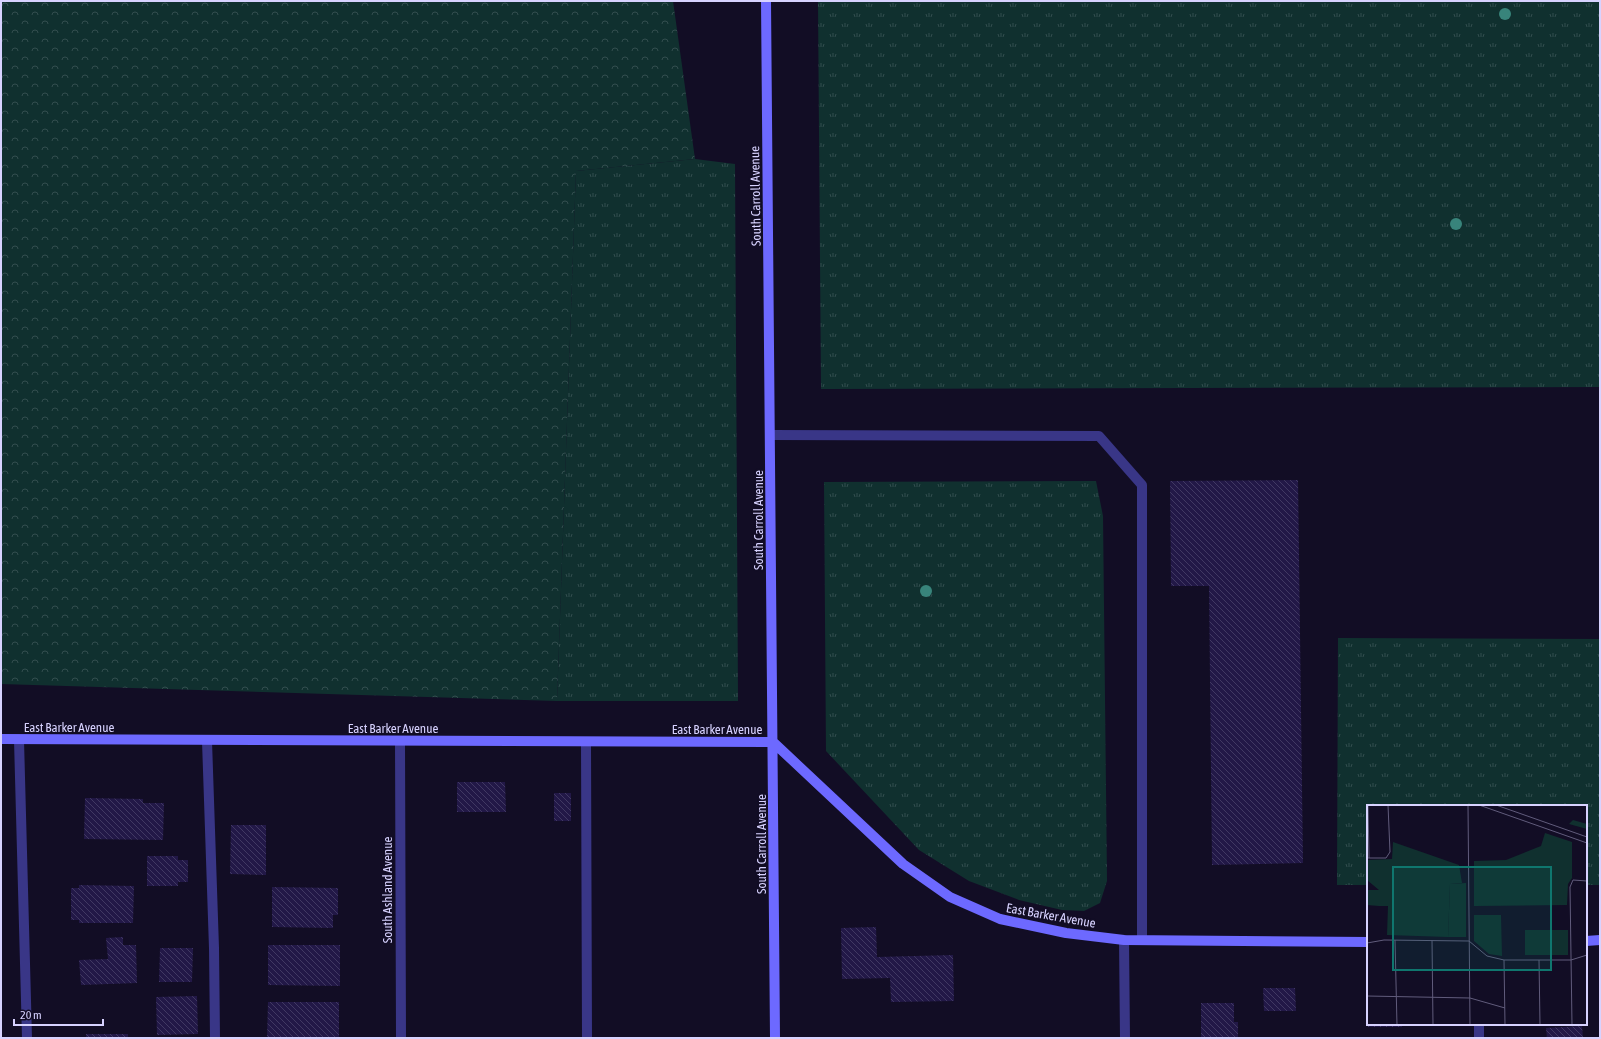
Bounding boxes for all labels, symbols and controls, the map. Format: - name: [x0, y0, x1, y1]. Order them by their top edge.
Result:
- street label: South Carroll Avenue: [747, 146, 764, 246]
- street label: South Carroll Avenue: [751, 470, 766, 570]
- street label: East Barker Avenue: [24, 720, 114, 735]
- street label: East Barker Avenue: [348, 721, 438, 736]
- street label: East Barker Avenue: [672, 722, 762, 737]
- street label: South Carroll Avenue: [754, 794, 769, 894]
- inset map: [1367, 805, 1587, 1025]
- street label: South Ashland Avenue: [380, 837, 395, 943]
- street label: East Barker Avenue: [1005, 900, 1097, 931]
- scale bar: [14, 1001, 103, 1027]
- text: 20 m: [20, 1008, 42, 1022]

